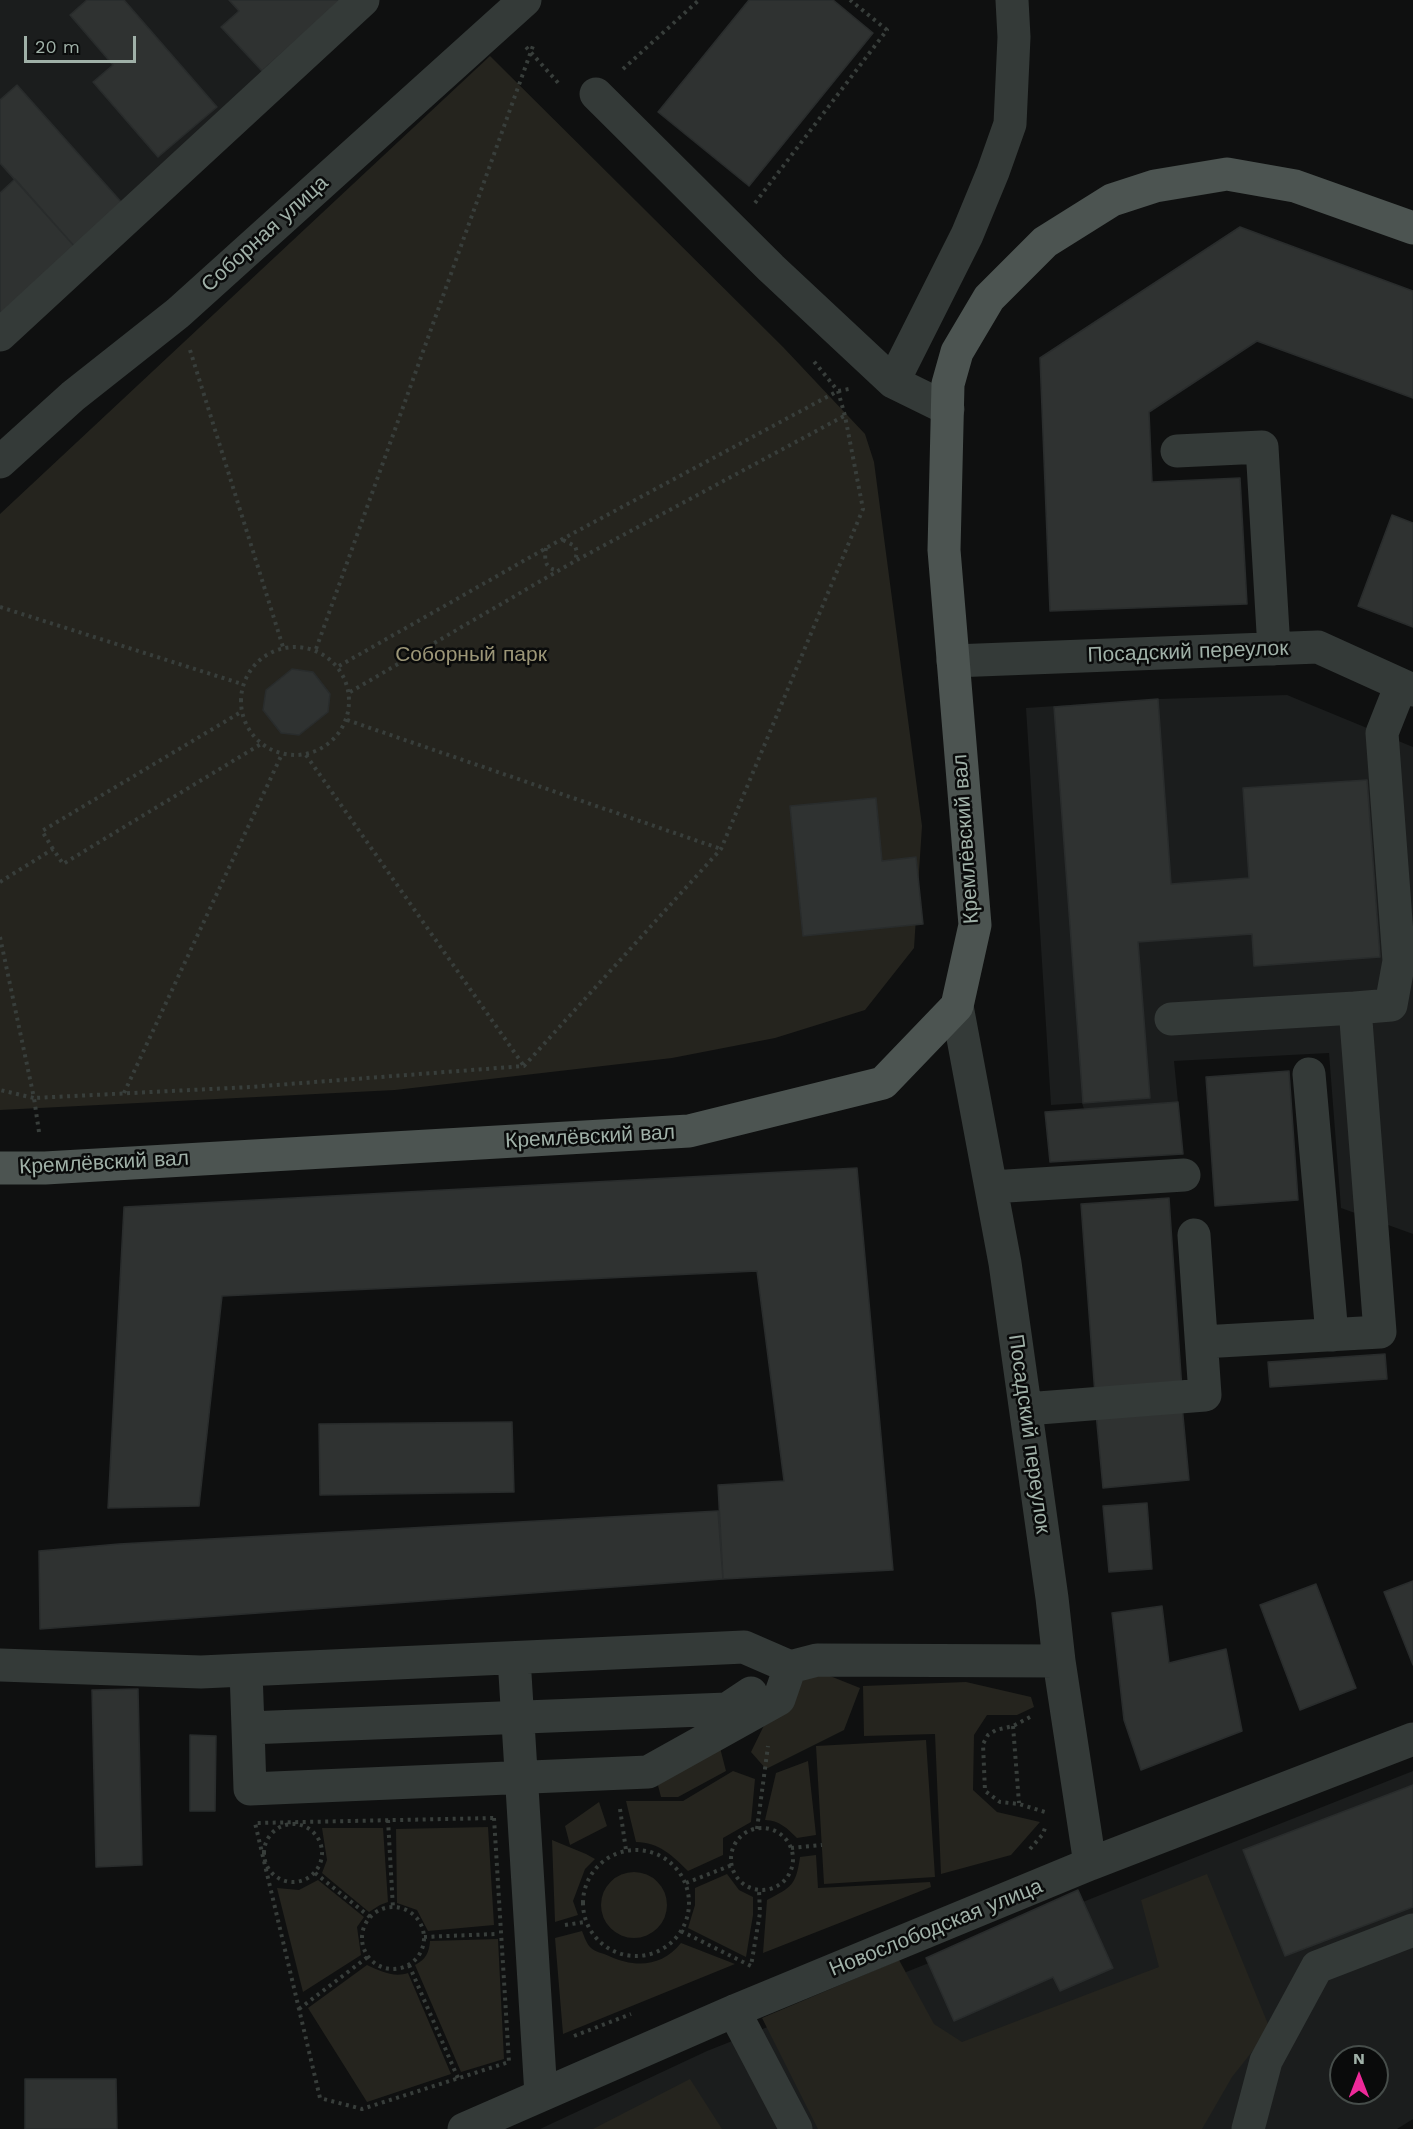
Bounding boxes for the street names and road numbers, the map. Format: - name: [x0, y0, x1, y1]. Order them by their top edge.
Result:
- street label: Соборная улица: [196, 171, 334, 297]
- street label: Посадский переулок: [1087, 636, 1289, 668]
- street label: Кремлёвский вал: [947, 753, 985, 925]
- street label: Кремлёвский вал: [504, 1120, 676, 1154]
- street label: Кремлёвский вал: [18, 1146, 190, 1180]
- street label: Посадский переулок: [1003, 1333, 1055, 1535]
- street label: Новослободская улица: [826, 1874, 1046, 1982]

